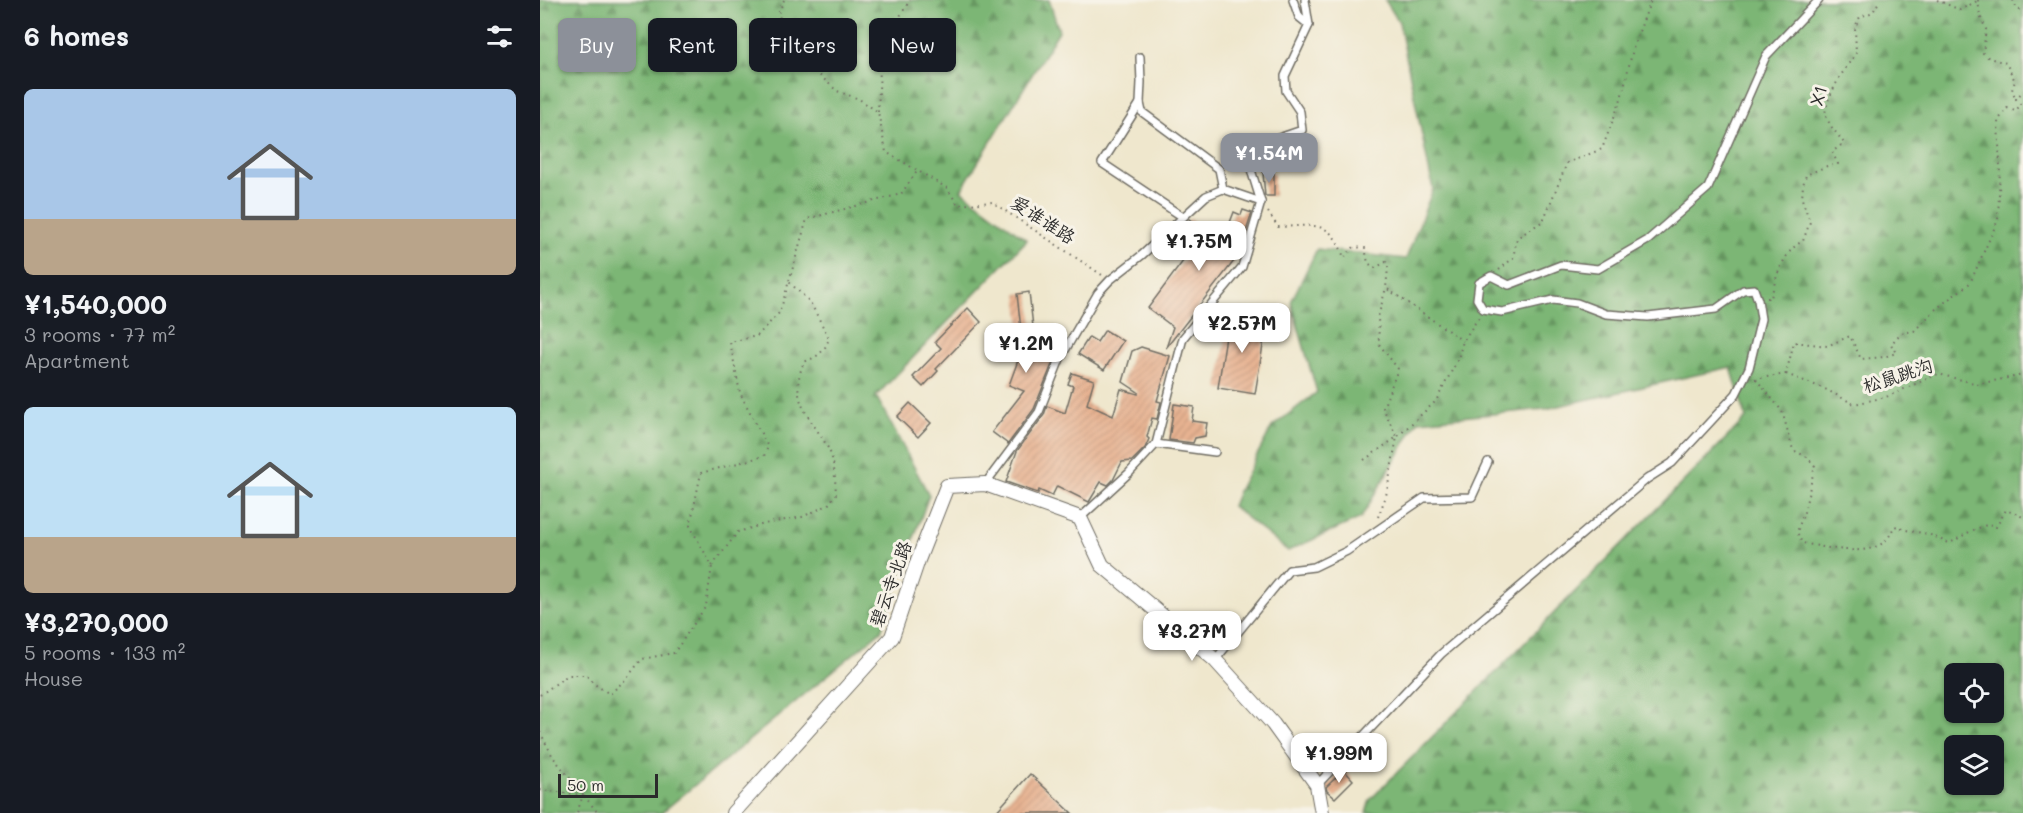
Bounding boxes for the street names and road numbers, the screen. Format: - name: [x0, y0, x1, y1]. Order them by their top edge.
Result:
- street label: X1: [1804, 83, 1832, 109]
- street label: 爱谁谁路: [1007, 189, 1080, 249]
- street label: 松鼠跳沟: [1860, 353, 1936, 398]
- street label: 碧云寺北路: [863, 537, 917, 630]

